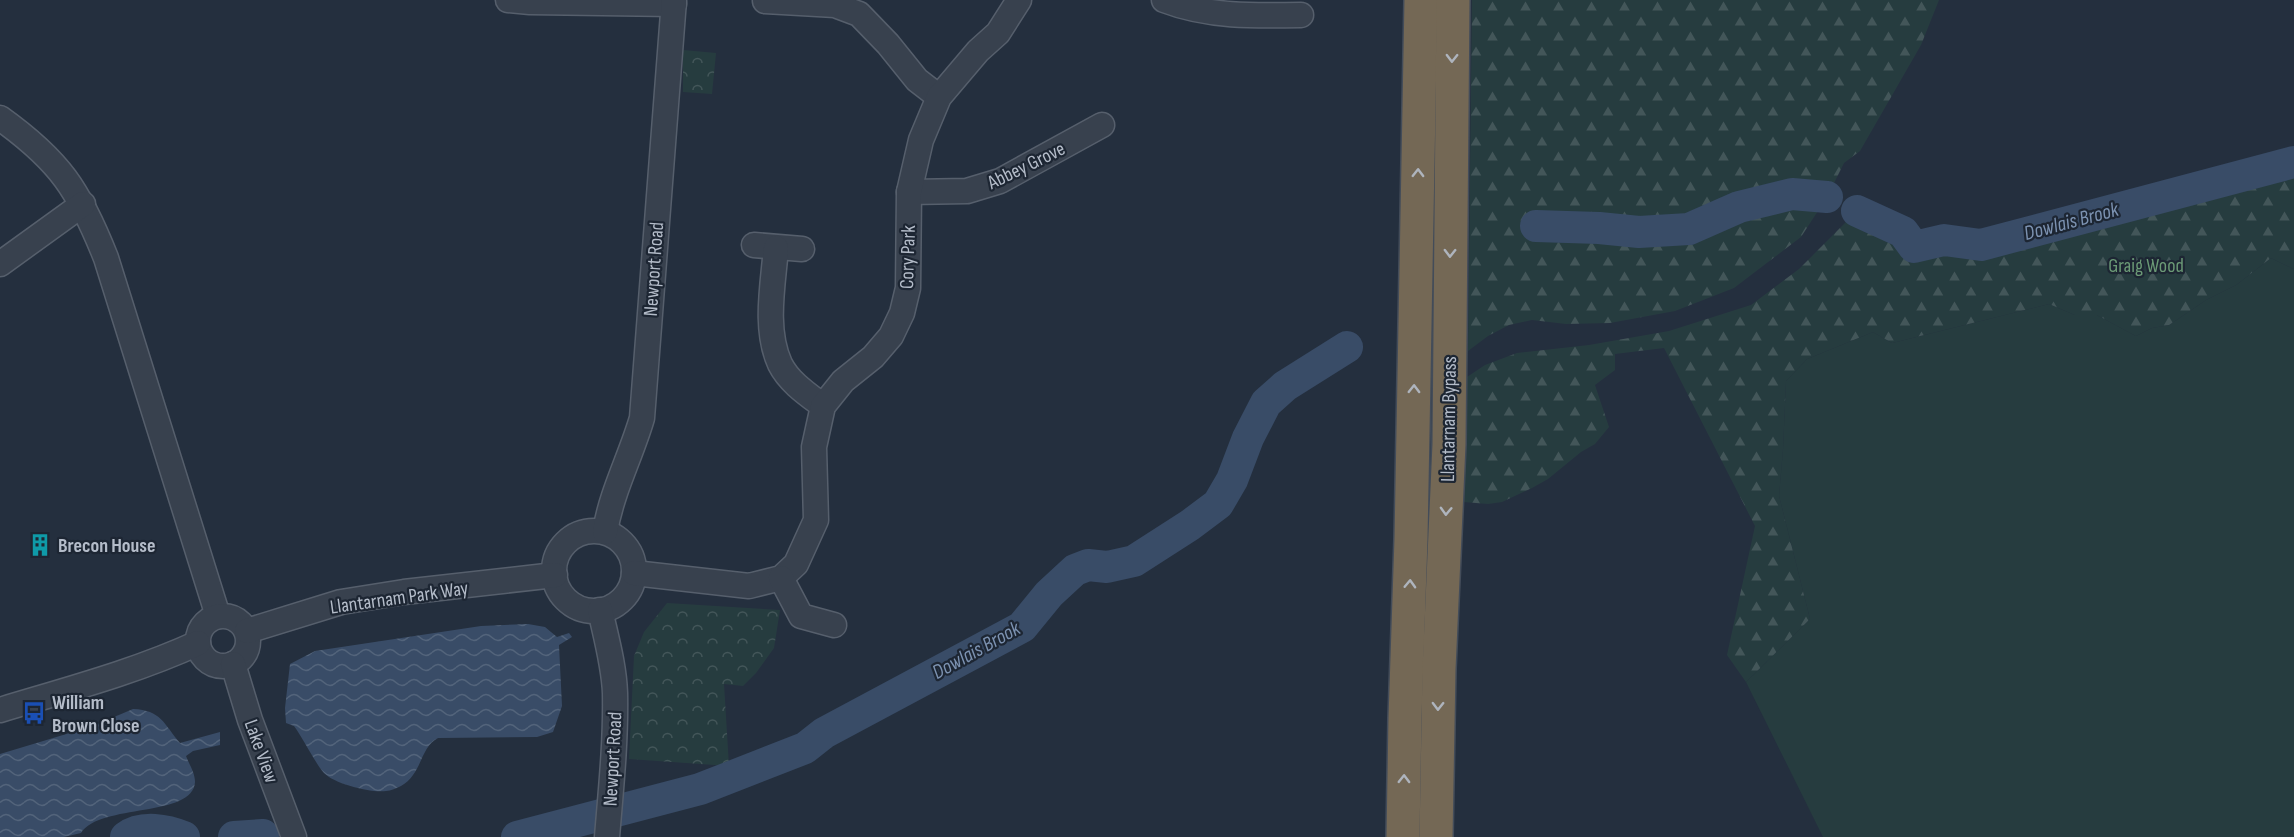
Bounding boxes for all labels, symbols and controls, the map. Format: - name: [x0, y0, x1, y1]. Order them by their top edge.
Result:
- one-way arrow: [1446, 54, 1458, 63]
- street label: Abbey Grove: [983, 137, 1069, 195]
- one-way arrow: [1412, 168, 1425, 177]
- water label: Dowlais Brook: [2021, 197, 2122, 246]
- street label: Newport Road: [639, 221, 669, 317]
- street label: Cory Park: [895, 224, 921, 289]
- one-way arrow: [1444, 249, 1456, 258]
- park label: Graig Wood: [2108, 254, 2184, 278]
- street label: Llantarnam Bypass: [1436, 356, 1462, 482]
- one-way arrow: [1408, 384, 1421, 393]
- one-way arrow: [1439, 507, 1452, 516]
- building icon: Brecon House: [27, 532, 53, 558]
- place label: Brecon House: [58, 534, 156, 558]
- street label: Llantarnam Park Way: [328, 576, 470, 620]
- one-way arrow: [1403, 579, 1416, 588]
- water label: Dowlais Brook: [928, 616, 1026, 685]
- place label: William Brown Close: [52, 691, 140, 738]
- bus stop icon: William Brown Close: [21, 700, 47, 726]
- one-way arrow: [1432, 702, 1445, 711]
- street label: Newport Road: [599, 711, 627, 807]
- street label: Lake View: [239, 716, 284, 786]
- one-way arrow: [1398, 774, 1410, 783]

